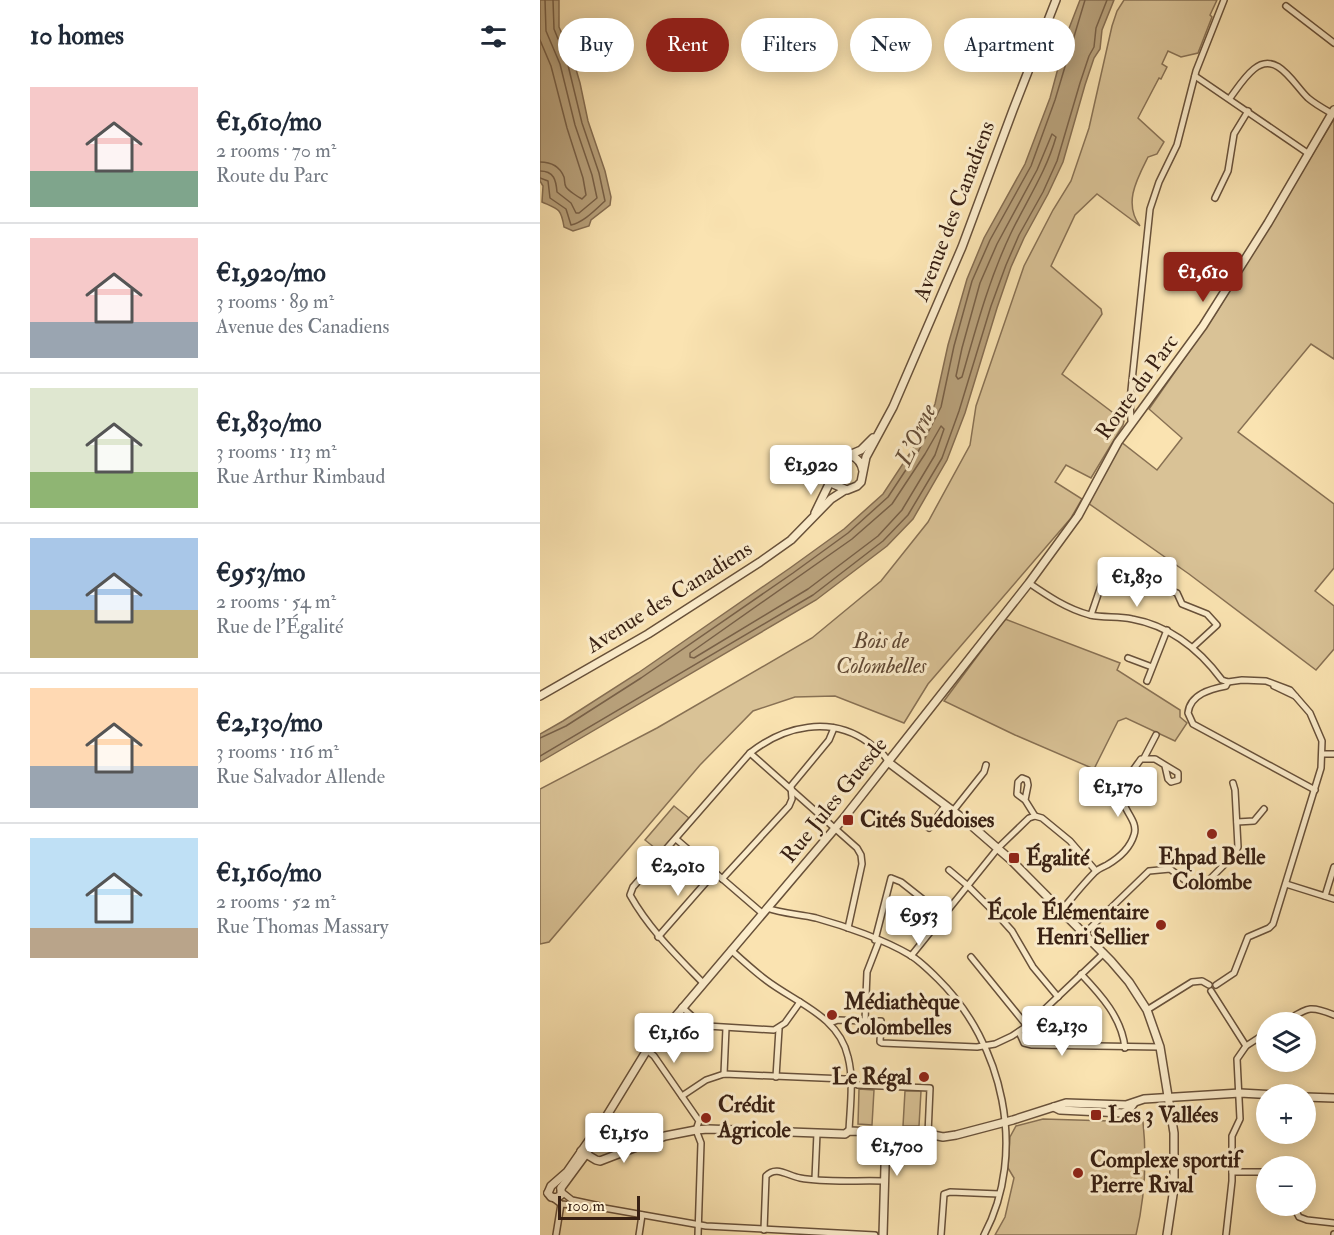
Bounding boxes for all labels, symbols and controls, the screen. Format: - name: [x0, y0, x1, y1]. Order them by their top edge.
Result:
- chip: Buy: [558, 18, 634, 72]
- chip: Rent: [646, 18, 729, 72]
- chip: Filters: [741, 18, 838, 72]
- chip: New: [850, 18, 932, 72]
- chip: Apartment: [944, 18, 1075, 72]
- text: 10 homes: [30, 20, 124, 52]
- icon: filters: [477, 20, 510, 53]
- text: €1,610/mo: [216, 106, 321, 138]
- icon: home: [78, 111, 150, 183]
- street label: Avenue des Canadiens: [906, 117, 1001, 306]
- text: 2 rooms · 70 m²: [216, 138, 336, 163]
- text: Route du Parc: [216, 163, 328, 188]
- pin: €1,610: [1154, 252, 1252, 303]
- text: €1,920/mo: [216, 257, 326, 289]
- text: €1,610: [1178, 259, 1228, 284]
- icon: home: [78, 262, 150, 334]
- text: 3 rooms · 89 m²: [216, 289, 334, 314]
- text: Avenue des Canadiens: [216, 314, 389, 339]
- street label: Route du Parc: [1089, 329, 1185, 445]
- water label: L'Orne: [888, 398, 944, 472]
- text: €1,830/mo: [216, 407, 322, 439]
- icon: home: [78, 412, 150, 484]
- text: 3 rooms · 113 m²: [216, 439, 337, 464]
- pin: €1,920: [762, 445, 860, 496]
- text: €1,920: [784, 452, 838, 477]
- text: Rue Arthur Rimbaud: [216, 464, 385, 489]
- street label: Avenue des Canadiens: [580, 535, 757, 660]
- text: €953/mo: [216, 557, 305, 589]
- pin: €1,830: [1088, 557, 1186, 608]
- icon: home: [78, 562, 150, 634]
- text: €1,830: [1112, 564, 1162, 589]
- text: 2 rooms · 54 m²: [216, 589, 336, 614]
- text: Rue de l'Égalité: [216, 614, 343, 639]
- park label: Bois de Colombelles: [836, 627, 927, 680]
- text: €2,130/mo: [216, 707, 323, 739]
- icon: home: [78, 712, 150, 784]
- street label: Rue Jules Guesde: [775, 731, 893, 869]
- text: 3 rooms · 116 m²: [216, 739, 339, 764]
- text: Rue Salvador Allende: [216, 764, 385, 789]
- pin: €1,170: [1069, 767, 1167, 818]
- text: €1,170: [1093, 774, 1143, 799]
- place label: Cités Suédoises: [860, 806, 995, 834]
- marker: Cités Suédoises: [841, 813, 855, 827]
- marker: Ehpad Belle Colombe: [1205, 827, 1219, 841]
- place label: Égalité: [1026, 842, 1090, 873]
- place label: Ehpad Belle Colombe: [1159, 843, 1266, 896]
- pin: €2,010: [629, 846, 727, 897]
- marker: Égalité: [1007, 851, 1021, 865]
- text: €2,010: [651, 853, 705, 878]
- text: €1,160/mo: [216, 857, 322, 889]
- icon: home: [78, 862, 150, 934]
- text: 2 rooms · 52 m²: [216, 889, 336, 914]
- pin: €953: [883, 896, 955, 947]
- place label: École Élémentaire Henri Sellier: [987, 896, 1150, 951]
- text: €953: [900, 903, 938, 928]
- text: Rue Thomas Massary: [216, 914, 388, 939]
- marker: École Élémentaire Henri Sellier: [1154, 918, 1168, 932]
- place label: Médiathèque Colombelles: [843, 988, 961, 1041]
- pin: €2,130: [1013, 1006, 1111, 1057]
- marker: Médiathèque Colombelles: [825, 1008, 839, 1022]
- map controls: [1256, 1012, 1316, 1216]
- button: layers: [1256, 1012, 1316, 1072]
- pin: €1,160: [625, 1013, 723, 1064]
- text: €2,130: [1036, 1013, 1088, 1038]
- text: €1,160: [649, 1020, 699, 1045]
- place label: Le Régal: [832, 1063, 912, 1092]
- marker: Le Régal: [917, 1070, 931, 1084]
- button: +: [1256, 1084, 1316, 1144]
- place label: Crédit Agricole: [717, 1091, 792, 1145]
- place label: Les 3 Vallées: [1108, 1101, 1219, 1129]
- marker: Les 3 Vallées: [1089, 1108, 1103, 1122]
- marker: Crédit Agricole: [699, 1111, 713, 1125]
- pin: €1,150: [575, 1113, 673, 1164]
- text: €1,150: [599, 1120, 649, 1145]
- pin: €1,700: [848, 1126, 946, 1177]
- text: €1,700: [871, 1133, 923, 1158]
- place label: Complexe sportif Pierre Rival: [1090, 1146, 1244, 1199]
- button: −: [1256, 1156, 1316, 1216]
- marker: Complexe sportif Pierre Rival: [1071, 1166, 1085, 1180]
- scale bar: [558, 1193, 640, 1220]
- text: 100 m: [567, 1196, 605, 1216]

